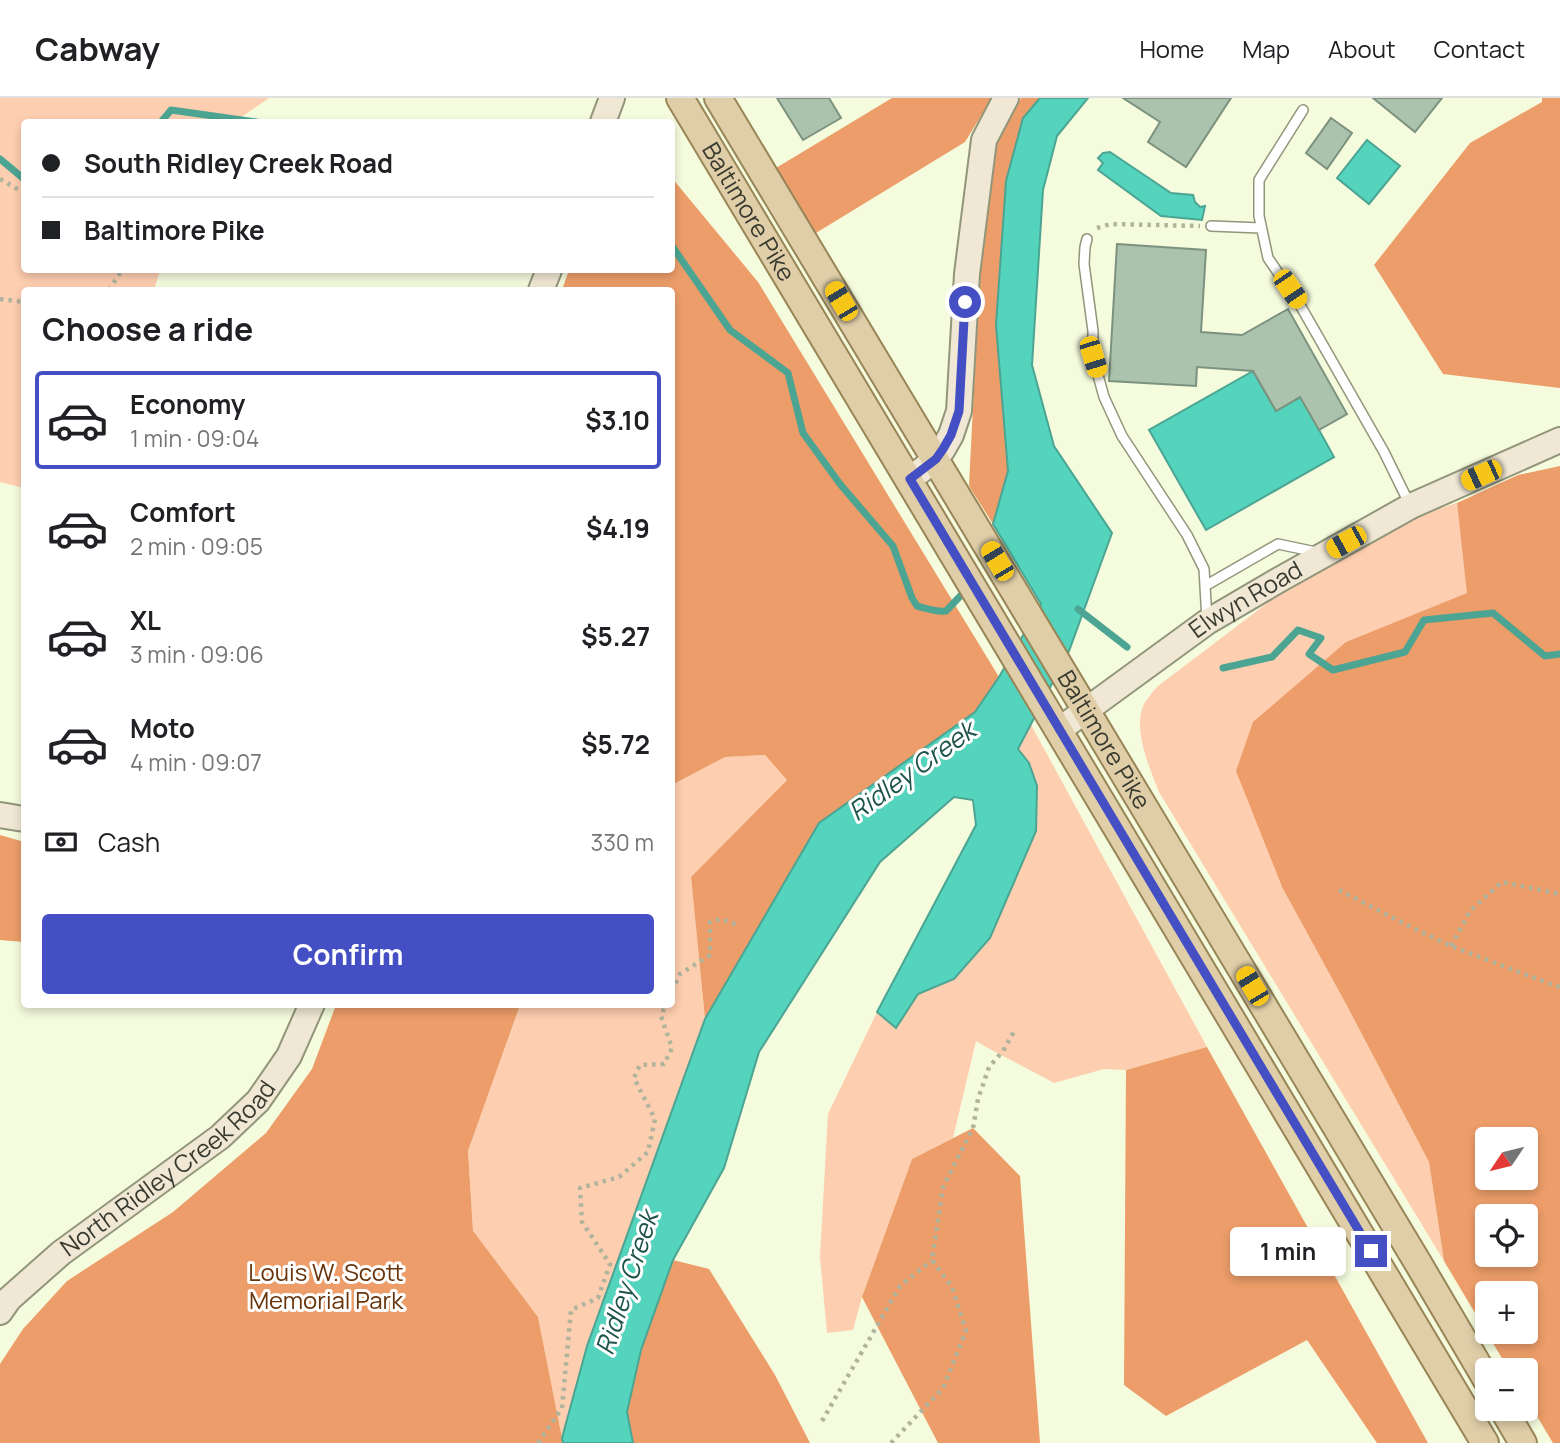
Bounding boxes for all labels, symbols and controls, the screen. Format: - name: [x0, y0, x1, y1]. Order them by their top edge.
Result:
- text: Cabway: [35, 26, 160, 71]
- text: Home: [1139, 32, 1204, 65]
- text: Map: [1242, 32, 1290, 65]
- text: About: [1328, 32, 1396, 65]
- text: Contact: [1434, 32, 1525, 65]
- street label: Baltimore Pike: [695, 136, 804, 287]
- text: South Ridley Creek Road: [84, 145, 393, 181]
- text: Baltimore Pike: [84, 212, 265, 248]
- car: [1270, 266, 1311, 312]
- car: [822, 278, 861, 324]
- route start: [949, 286, 981, 318]
- text: Choose a ride: [42, 307, 253, 351]
- car: [1077, 334, 1110, 380]
- text: Economy: [130, 386, 245, 422]
- icon: car: [46, 389, 109, 452]
- text: $3.10: [585, 402, 650, 438]
- text: 1 min · 09:04: [130, 422, 259, 454]
- car: [1458, 457, 1505, 493]
- text: Comfort: [130, 494, 236, 530]
- icon: car: [46, 497, 109, 560]
- text: $4.19: [586, 510, 650, 546]
- car: [1323, 523, 1370, 561]
- text: 2 min · 09:05: [130, 530, 263, 562]
- car: [978, 538, 1017, 584]
- street label: Elwyn Road: [1182, 552, 1308, 645]
- text: XL: [130, 602, 161, 638]
- icon: car: [46, 605, 109, 668]
- text: $5.27: [581, 618, 650, 654]
- text: 3 min · 09:06: [130, 638, 264, 670]
- street label: Baltimore Pike: [1051, 664, 1159, 815]
- water label: Ridley Creek: [841, 709, 985, 828]
- text: Moto: [130, 710, 195, 746]
- icon: car: [46, 713, 109, 776]
- text: $5.72: [581, 726, 650, 762]
- text: 4 min · 09:07: [130, 746, 262, 778]
- icon: cash: [42, 823, 80, 861]
- text: Cash: [98, 824, 160, 860]
- text: 330 m: [590, 826, 654, 858]
- button: Confirm: [42, 914, 654, 994]
- car: [1233, 963, 1272, 1009]
- street label: North Ridley Creek Road: [53, 1073, 282, 1263]
- north arrow: [1475, 1127, 1538, 1190]
- map controls: [1475, 1127, 1538, 1421]
- water label: Ridley Creek: [586, 1202, 667, 1359]
- button: locate: [1475, 1204, 1538, 1267]
- callout: 1 min: [1231, 1226, 1346, 1276]
- text: 1 min: [1260, 1235, 1316, 1267]
- route end: [1355, 1235, 1387, 1267]
- park label: Louis W. Scott Memorial Park: [248, 1255, 404, 1316]
- button: +: [1475, 1281, 1538, 1344]
- button: −: [1475, 1358, 1538, 1421]

